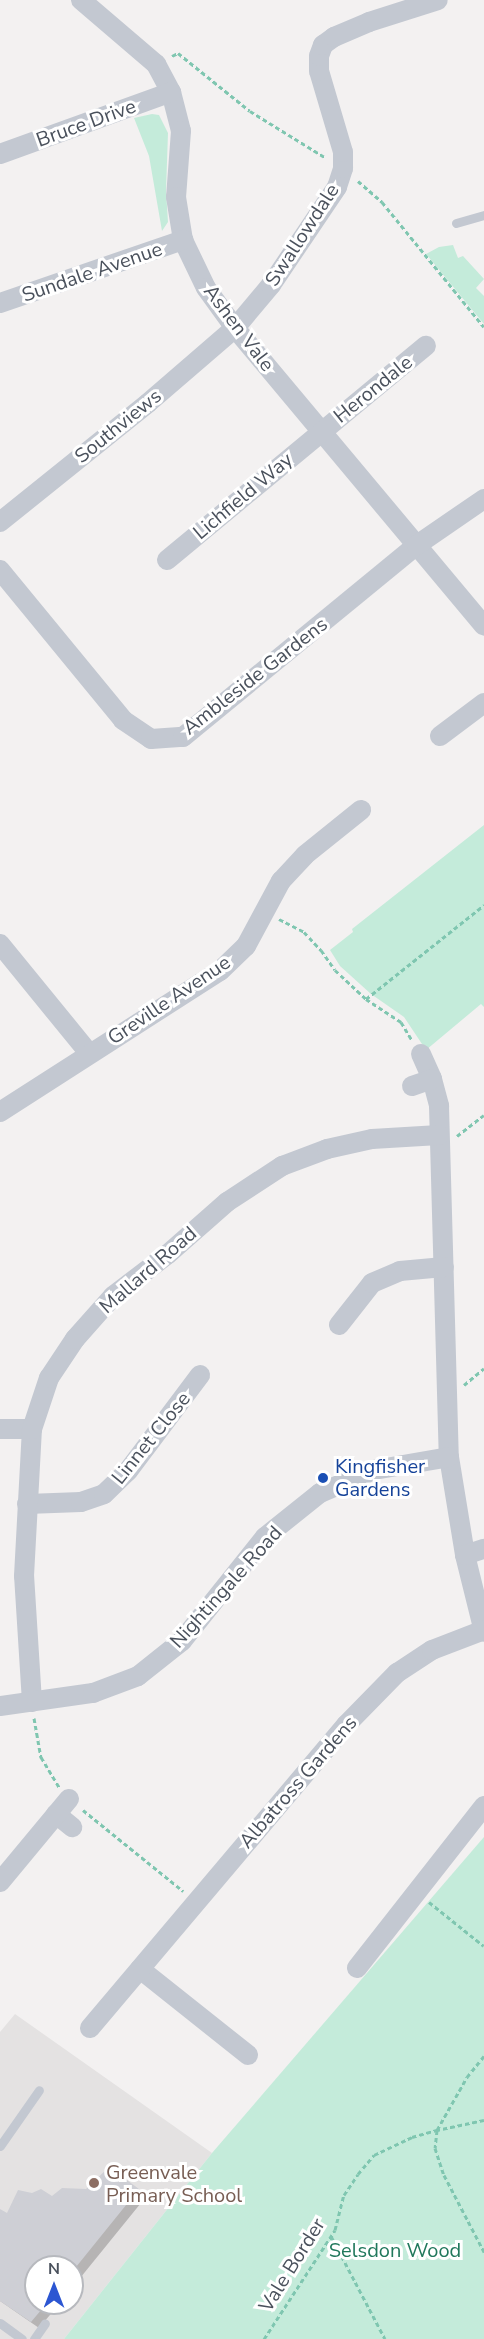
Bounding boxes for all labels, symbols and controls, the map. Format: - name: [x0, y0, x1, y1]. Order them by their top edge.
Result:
- street label: Bruce Drive: [33, 94, 139, 152]
- street label: Swallowdale: [260, 179, 344, 291]
- street label: Sundale Avenue: [19, 237, 165, 307]
- street label: Ashen Vale: [199, 280, 279, 376]
- street label: Herondale: [329, 350, 417, 428]
- street label: Southviews: [70, 384, 166, 468]
- street label: Lichfield Way: [188, 448, 298, 544]
- street label: Ambleside Gardens: [178, 612, 332, 740]
- street label: Greville Avenue: [103, 950, 235, 1050]
- street label: Mallard Road: [95, 1221, 201, 1319]
- street label: Linnet Close: [107, 1387, 195, 1489]
- place label: Kingfisher Gardens: [335, 1454, 425, 1501]
- marker: Kingfisher Gardens: [316, 1471, 330, 1485]
- street label: Nightingale Road: [165, 1521, 287, 1653]
- street label: Albatross Gardens: [234, 1711, 362, 1853]
- place label: Greenvale Primary School: [106, 2160, 242, 2207]
- marker: Greenvale Primary School: [87, 2176, 101, 2190]
- street label: Vale Border: [254, 2214, 330, 2316]
- park label: Selsdon Wood: [329, 2238, 461, 2262]
- north arrow: [24, 2255, 84, 2315]
- text: N: [48, 2258, 60, 2280]

